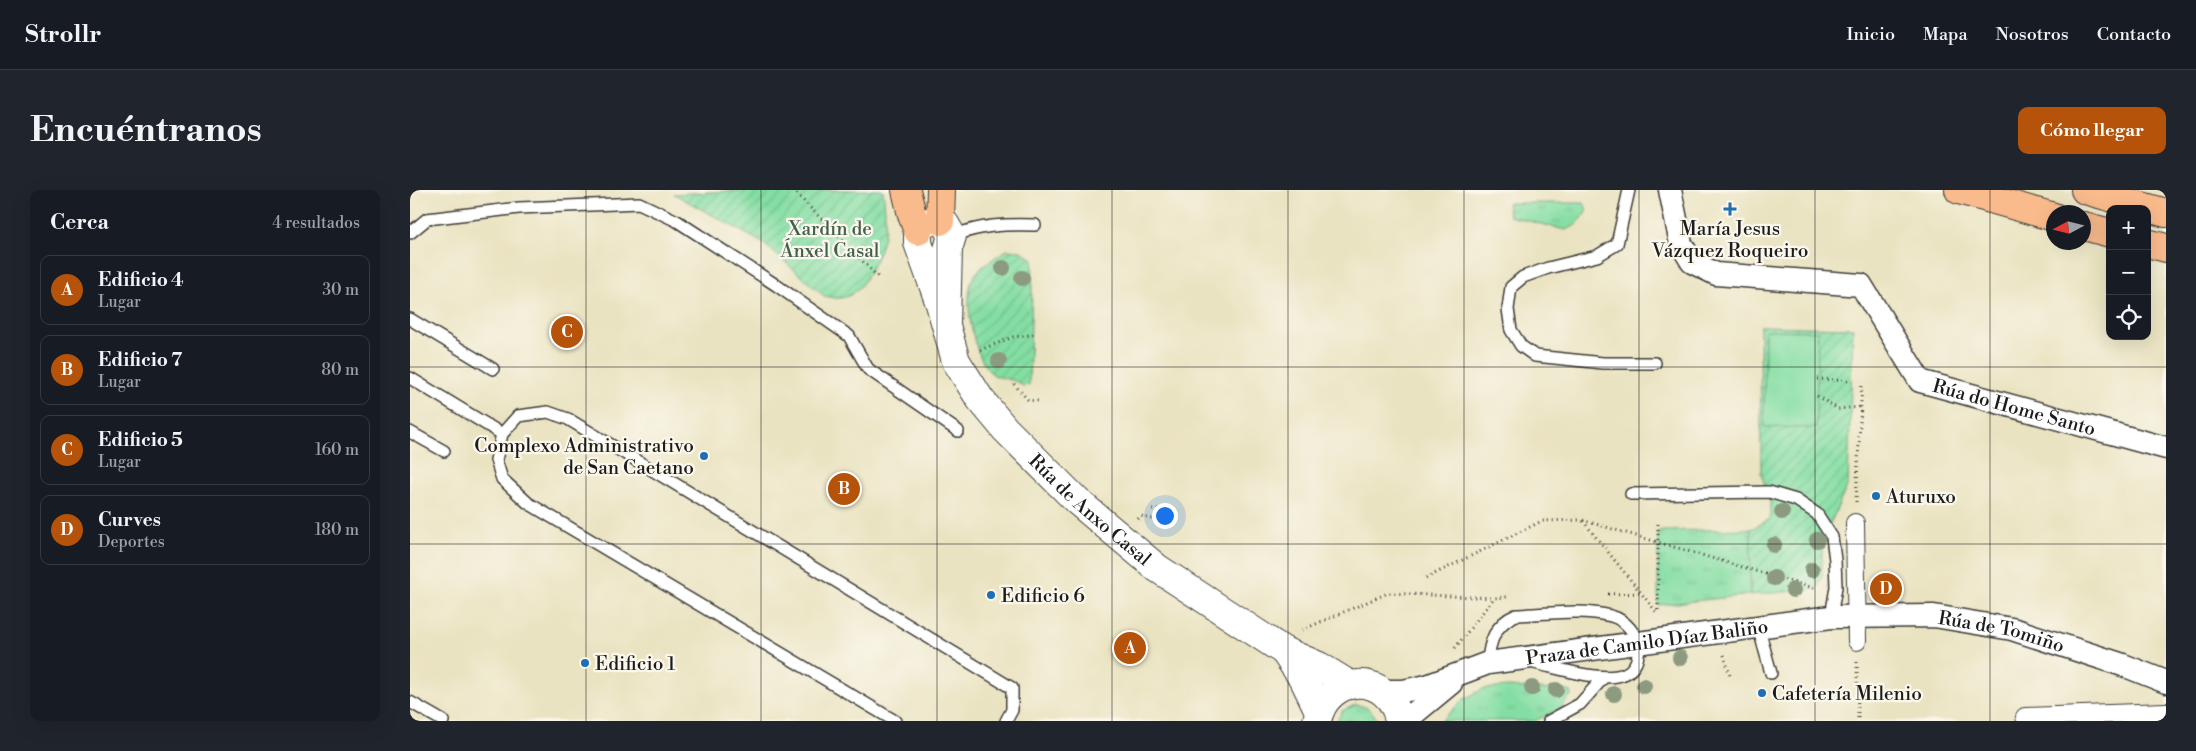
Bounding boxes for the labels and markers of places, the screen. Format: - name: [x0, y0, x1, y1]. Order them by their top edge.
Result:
- marker: María Jesus Vázquez Roqueiro: [1724, 203, 1736, 215]
- place label: María Jesus Vázquez Roqueiro: [1651, 217, 1808, 263]
- pin: C: [551, 313, 583, 351]
- place label: Complexo Administrativo de San Caetano: [474, 434, 694, 480]
- marker: Complexo Administrativo de San Caetano: [698, 450, 710, 462]
- pin: B: [828, 470, 860, 508]
- place label: Aturuxo: [1885, 485, 1956, 509]
- marker: Aturuxo: [1870, 490, 1882, 502]
- pin: D: [1870, 570, 1902, 608]
- place label: Edificio 6: [1001, 584, 1085, 608]
- marker: Edificio 6: [985, 589, 997, 601]
- pin: A: [1114, 629, 1146, 667]
- place label: Edificio 1: [595, 652, 675, 676]
- marker: Edificio 1: [579, 657, 591, 669]
- place label: Cafetería Milenio: [1772, 682, 1922, 706]
- marker: Cafetería Milenio: [1756, 687, 1768, 699]

